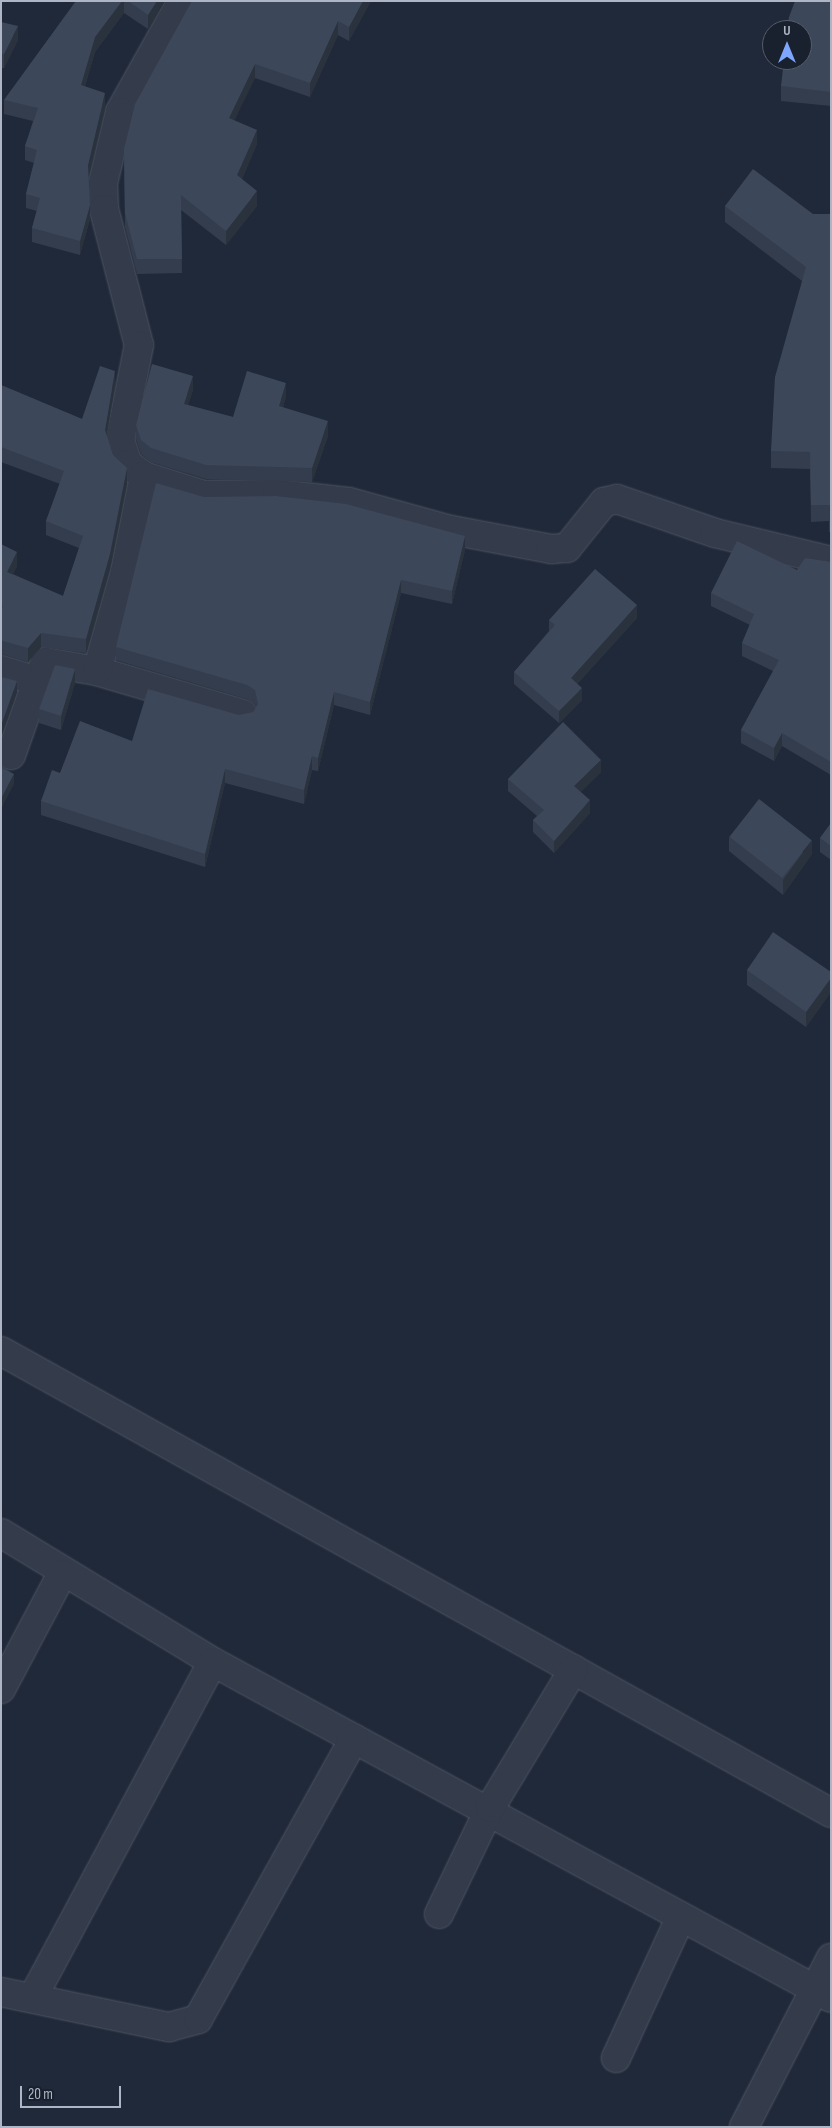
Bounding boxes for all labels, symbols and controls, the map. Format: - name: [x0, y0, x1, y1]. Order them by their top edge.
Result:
- north arrow: [762, 20, 812, 70]
- text: U: [783, 22, 791, 39]
- scale bar: [22, 2076, 124, 2108]
- text: 20 m: [28, 2085, 53, 2104]

